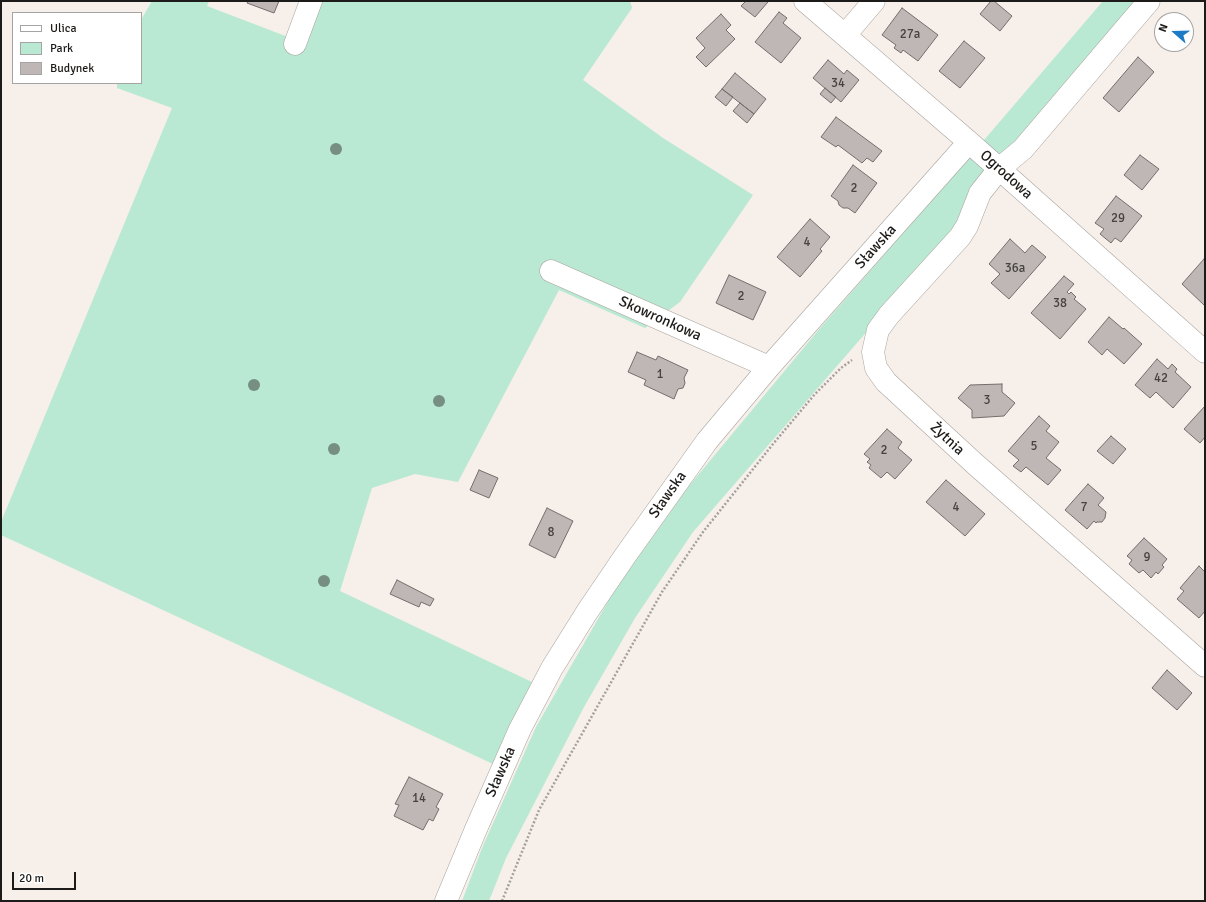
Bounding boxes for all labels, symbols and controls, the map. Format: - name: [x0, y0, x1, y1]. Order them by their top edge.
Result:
- legend: [12, 12, 142, 84]
- north arrow: [1154, 12, 1194, 52]
- text: Ulica: [50, 21, 77, 36]
- text: N: [1156, 22, 1171, 34]
- house number: 27a: [900, 27, 920, 43]
- text: Park: [50, 41, 73, 56]
- text: Budynek: [50, 61, 94, 76]
- house number: 34: [831, 76, 845, 92]
- street label: Ogrodowa: [976, 147, 1036, 203]
- house number: 2: [850, 181, 858, 197]
- house number: 29: [1111, 211, 1125, 227]
- street label: Sławska: [851, 221, 901, 273]
- house number: 4: [803, 235, 811, 251]
- house number: 36a: [1005, 261, 1025, 277]
- house number: 2: [737, 289, 745, 305]
- street label: Skowronkowa: [616, 293, 704, 345]
- house number: 38: [1053, 296, 1067, 312]
- house number: 1: [656, 367, 664, 383]
- house number: 42: [1154, 371, 1168, 387]
- house number: 3: [983, 393, 991, 409]
- street label: Żytnia: [926, 419, 968, 459]
- house number: 5: [1030, 439, 1038, 455]
- house number: 2: [880, 443, 888, 459]
- street label: Sławska: [645, 468, 691, 522]
- house number: 4: [952, 500, 960, 516]
- house number: 7: [1080, 500, 1088, 516]
- house number: 8: [547, 525, 555, 541]
- house number: 9: [1143, 550, 1151, 566]
- street label: Sławska: [482, 744, 520, 800]
- house number: 14: [412, 791, 426, 807]
- scale bar: [14, 864, 78, 890]
- text: 20 m: [19, 871, 44, 886]

